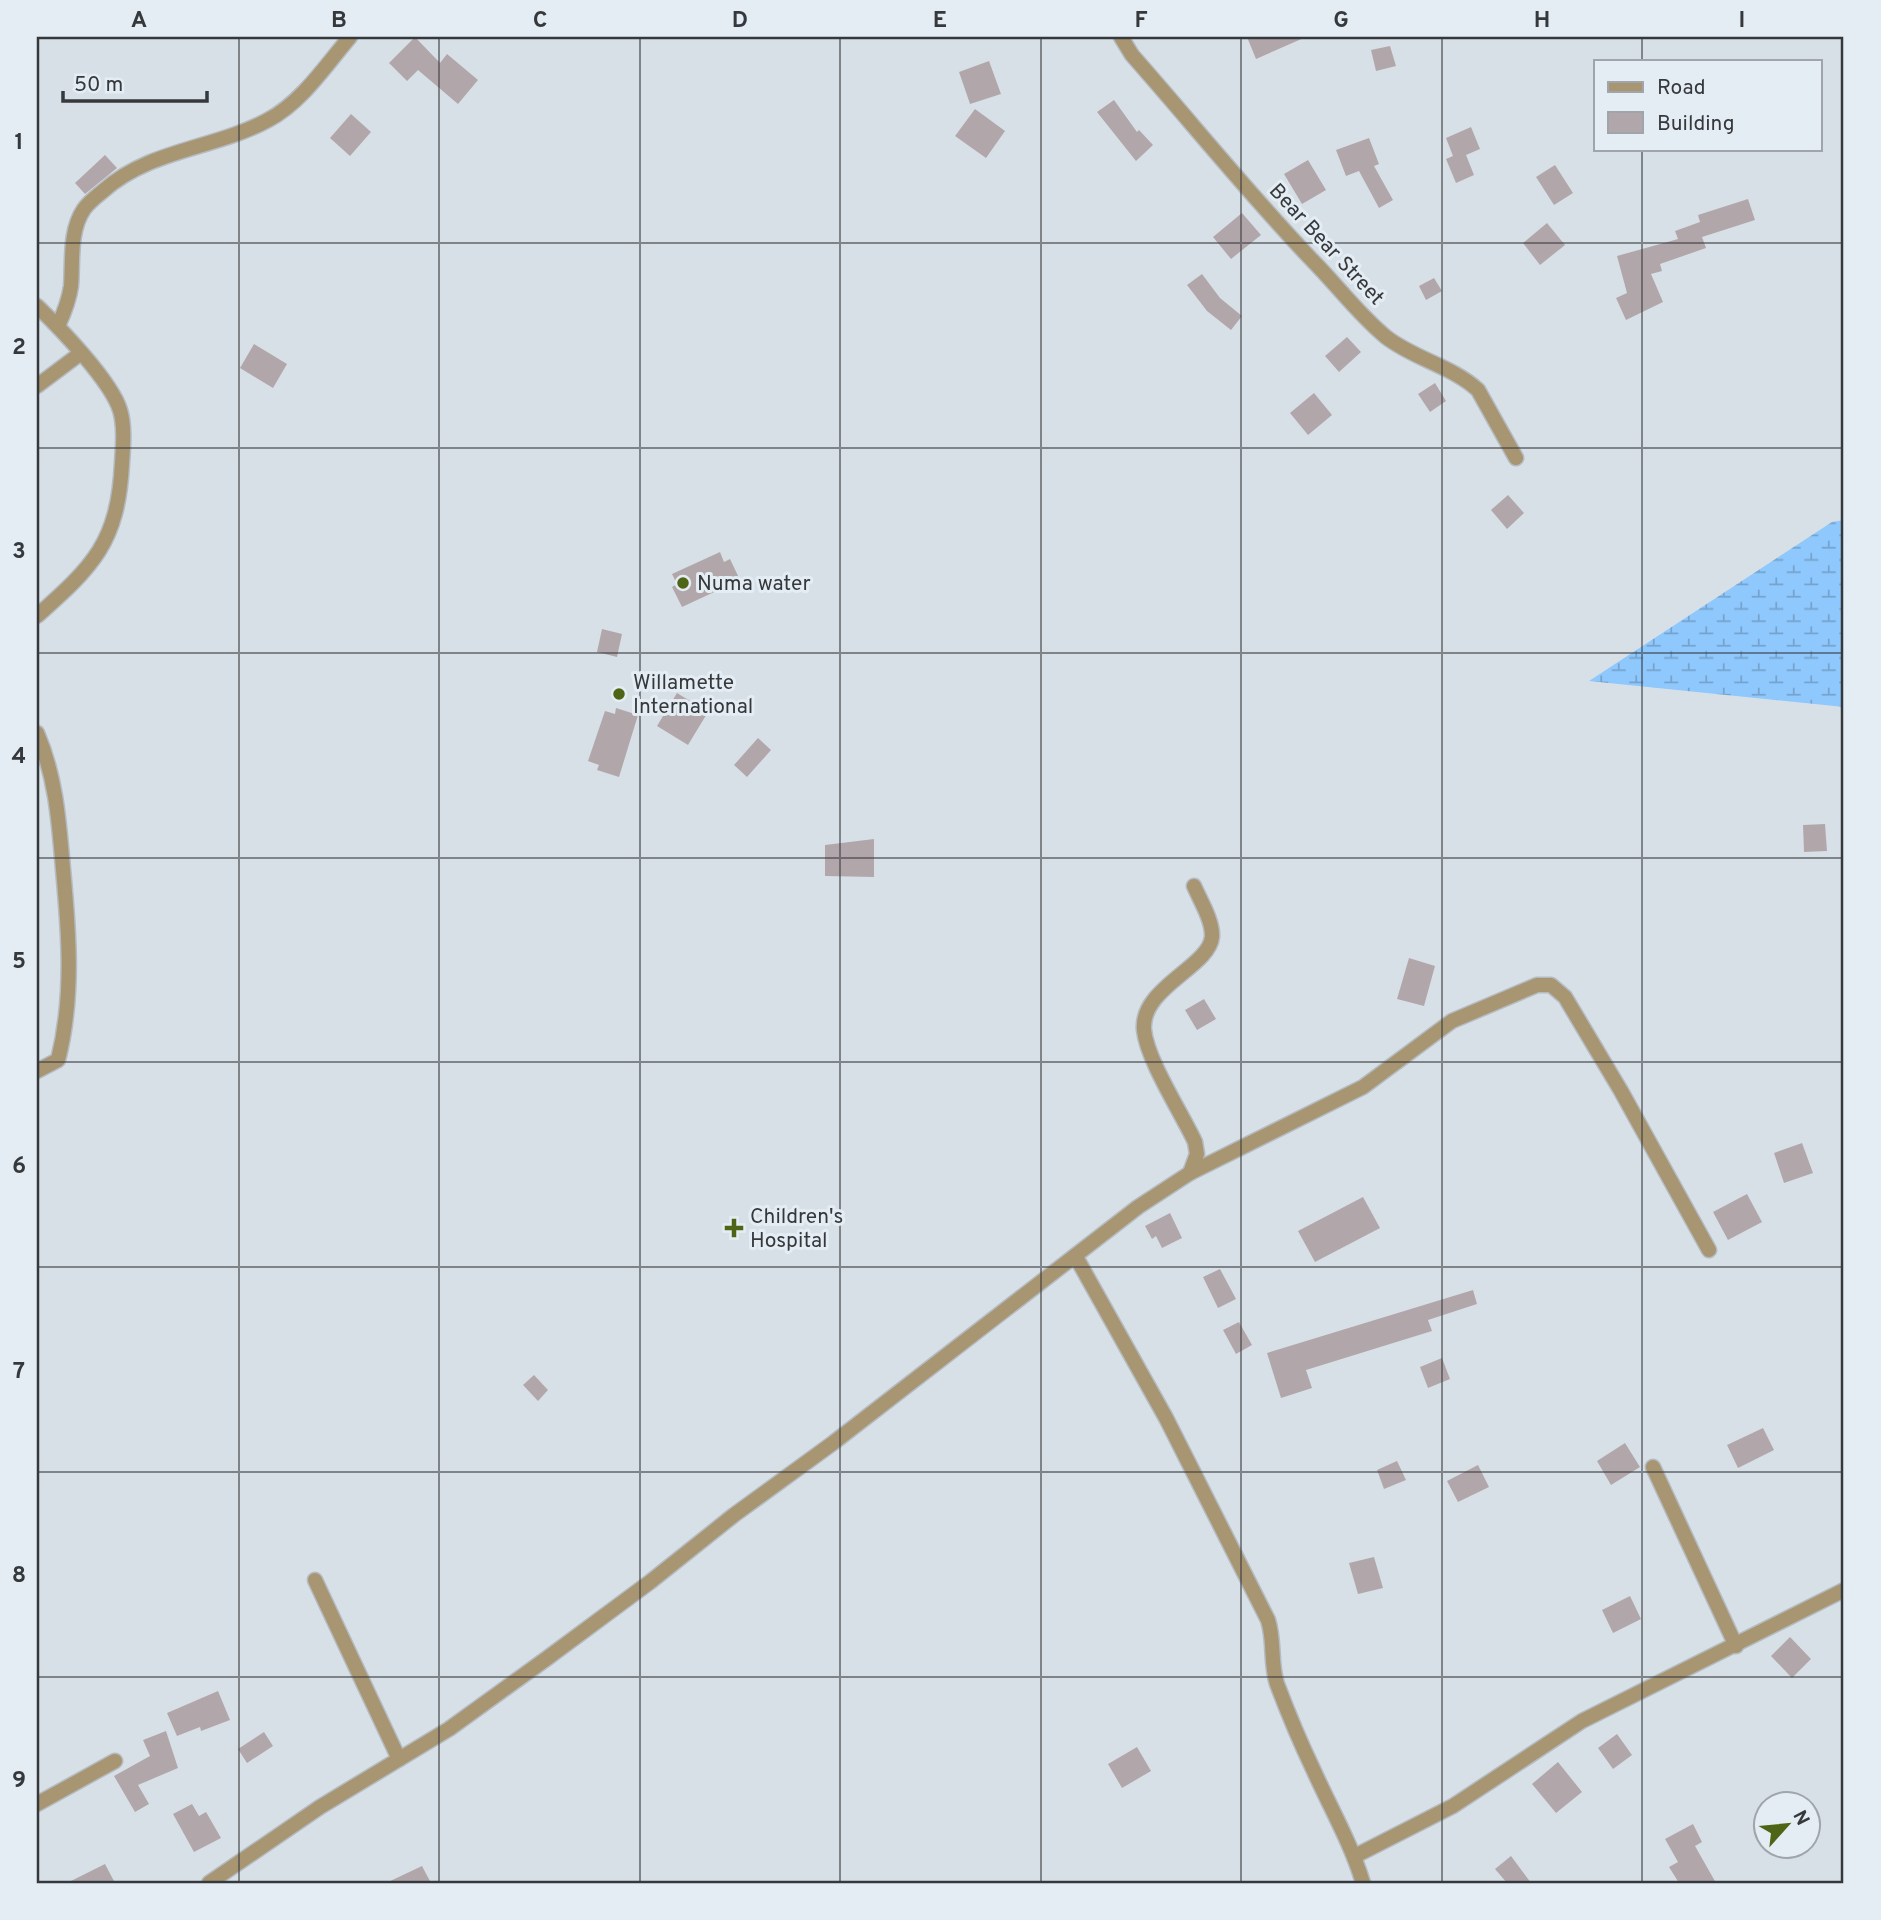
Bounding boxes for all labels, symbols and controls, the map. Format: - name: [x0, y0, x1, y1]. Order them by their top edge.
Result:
- text: A: [131, 7, 147, 36]
- text: B: [331, 7, 347, 36]
- text: C: [533, 7, 547, 36]
- text: D: [732, 7, 748, 36]
- text: E: [933, 7, 947, 36]
- text: F: [1134, 7, 1148, 36]
- text: G: [1333, 7, 1349, 36]
- text: H: [1534, 7, 1550, 36]
- text: I: [1739, 7, 1745, 36]
- scale bar: [63, 60, 206, 104]
- legend: [1594, 60, 1822, 150]
- text: 50 m: [74, 72, 123, 99]
- text: Road: [1657, 75, 1706, 102]
- text: Building: [1657, 111, 1735, 138]
- text: 1: [14, 129, 24, 158]
- street label: Bear Bear Street: [1262, 178, 1389, 312]
- text: 2: [12, 334, 26, 363]
- text: 3: [12, 538, 26, 567]
- place label: Numa water: [697, 571, 811, 598]
- marker: Numa water: [675, 575, 691, 591]
- place label: Willamette International: [633, 670, 753, 721]
- marker: Willamette International: [611, 686, 627, 702]
- text: 4: [12, 743, 26, 772]
- text: 5: [12, 948, 26, 977]
- text: 6: [12, 1153, 26, 1182]
- place label: Children's Hospital: [750, 1204, 843, 1255]
- marker: Children's Hospital: [724, 1218, 744, 1238]
- text: 7: [13, 1358, 25, 1387]
- text: 8: [12, 1562, 26, 1591]
- text: 9: [12, 1767, 26, 1796]
- north arrow: [1752, 1790, 1822, 1860]
- text: N: [1787, 1807, 1814, 1830]

